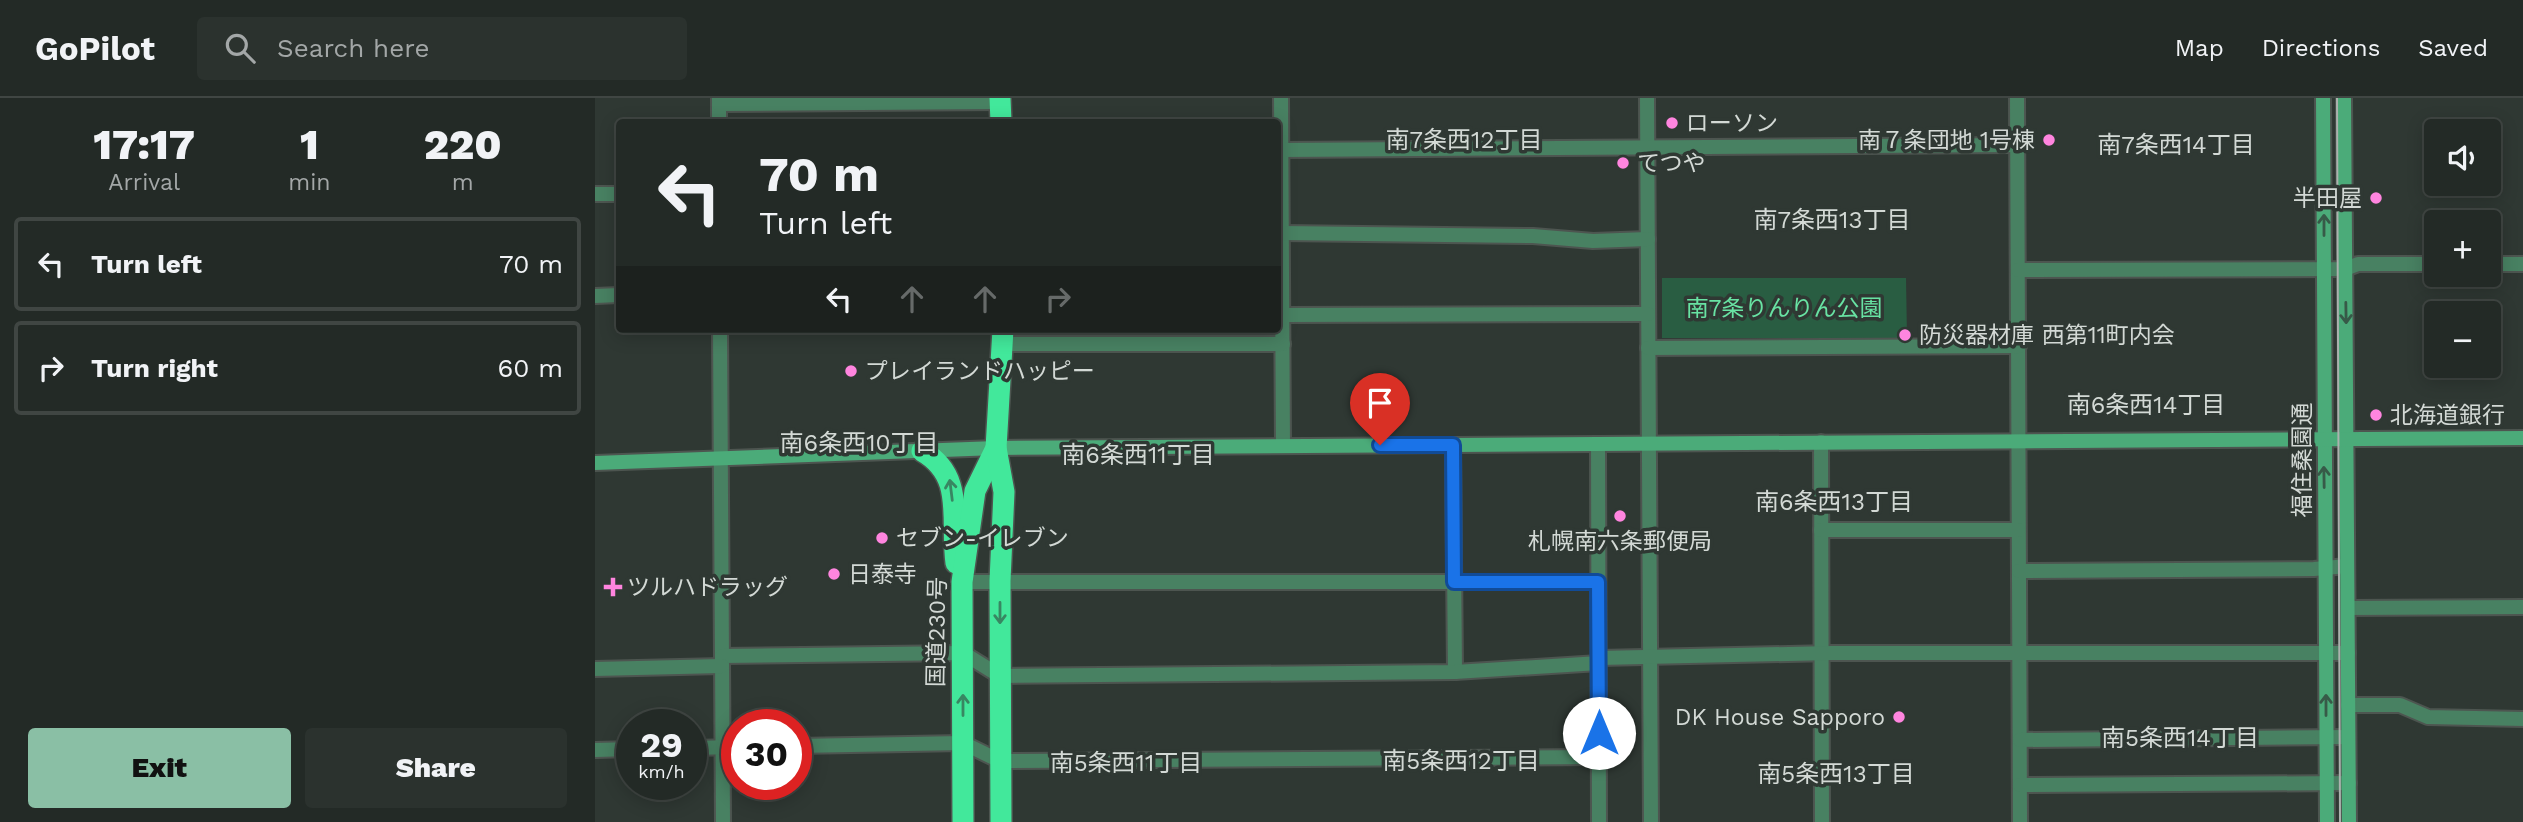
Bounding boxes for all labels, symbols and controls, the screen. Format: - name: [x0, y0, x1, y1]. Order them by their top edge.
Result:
- search box: [197, 17, 687, 80]
- text: GoPilot: [35, 29, 155, 68]
- icon: search: [221, 29, 259, 67]
- text: Search here: [277, 33, 429, 63]
- text: Map: [2175, 34, 2224, 62]
- text: Directions: [2262, 34, 2380, 62]
- text: Saved: [2418, 34, 2488, 62]
- place label: ローソン: [1686, 110, 1778, 137]
- marker: ローソン: [1664, 115, 1680, 131]
- map controls: [2424, 119, 2501, 378]
- button: sound: [2424, 119, 2501, 196]
- text: 17:17: [93, 120, 195, 169]
- text: 1: [300, 120, 319, 169]
- text: 220: [424, 120, 502, 169]
- district label: 南7条西12丁目: [1386, 126, 1542, 154]
- place label: 南７条団地 1号棟: [1858, 127, 2035, 154]
- district label: 南7条西14丁目: [2097, 131, 2255, 159]
- marker: 南７条団地 1号棟: [2041, 132, 2057, 148]
- text: 70 m: [759, 145, 879, 203]
- icon: left: [644, 147, 735, 238]
- place label: てつや: [1637, 150, 1706, 177]
- marker: てつや: [1615, 155, 1631, 171]
- text: Arrival: [108, 169, 180, 196]
- text: min: [288, 169, 331, 196]
- text: m: [452, 169, 474, 196]
- place label: 半田屋: [2293, 185, 2362, 212]
- marker: 半田屋: [2368, 190, 2384, 206]
- text: Turn left: [759, 204, 892, 242]
- district label: 南7条西13丁目: [1754, 206, 1910, 234]
- button: +: [2424, 210, 2501, 287]
- one-way arrow: [2317, 214, 2331, 237]
- icon: left: [32, 245, 70, 283]
- text: Turn left: [91, 249, 202, 279]
- text: 70 m: [499, 249, 563, 279]
- icon: left: [820, 280, 858, 318]
- icon: ahead: [893, 280, 931, 318]
- icon: ahead: [966, 280, 1004, 318]
- icon: right: [1039, 280, 1077, 318]
- park label: 南7条りんりん公園: [1686, 295, 1882, 322]
- one-way arrow: [2339, 301, 2353, 324]
- button: −: [2424, 301, 2501, 378]
- place label: 防災器材庫 西第11町内会: [1919, 322, 2175, 349]
- marker: 防災器材庫 西第11町内会: [1897, 327, 1913, 343]
- icon: right: [32, 349, 70, 387]
- text: Turn right: [91, 353, 218, 383]
- text: 60 m: [497, 353, 563, 383]
- place label: プレイランドハッピー: [865, 358, 1095, 385]
- marker: プレイランドハッピー: [843, 363, 859, 379]
- pin: [1350, 373, 1410, 445]
- icon: arrive: [1361, 384, 1399, 422]
- district label: 南6条西14丁目: [2067, 391, 2225, 419]
- place label: 北海道銀行: [2390, 402, 2505, 429]
- street label: 福住桑園通: [2289, 403, 2316, 518]
- marker: 北海道銀行: [2368, 407, 2384, 423]
- district label: 南6条西10丁目: [780, 429, 938, 457]
- district label: 南6条西11丁目: [1061, 441, 1215, 469]
- one-way arrow: [2317, 466, 2330, 489]
- one-way arrow: [944, 479, 957, 502]
- district label: 南6条西13丁目: [1755, 488, 1913, 516]
- marker: 札幌南六条郵便局: [1612, 508, 1628, 524]
- place label: セブン-イレブン: [896, 525, 1069, 552]
- place label: 札幌南六条郵便局: [1528, 528, 1712, 555]
- marker: セブン-イレブン: [874, 530, 890, 546]
- place label: 日泰寺: [848, 561, 917, 588]
- marker: 日泰寺: [826, 566, 842, 582]
- place label: ツルハドラッグ: [627, 574, 788, 601]
- street label: 国道230号: [923, 577, 951, 687]
- marker: ツルハドラッグ: [605, 579, 621, 595]
- one-way arrow: [993, 601, 1007, 624]
- one-way arrow: [956, 694, 970, 717]
- one-way arrow: [2319, 694, 2333, 717]
- position arrow: [1562, 696, 1636, 770]
- place label: DK House Sapporo: [1675, 704, 1885, 731]
- speed limit sign: 30: [721, 709, 812, 800]
- marker: DK House Sapporo: [1891, 709, 1907, 725]
- text: 29: [640, 724, 683, 766]
- district label: 南5条西14丁目: [2101, 724, 2259, 752]
- button: Exit: [28, 728, 291, 808]
- button: Share: [305, 728, 567, 808]
- district label: 南5条西12丁目: [1382, 747, 1540, 775]
- district label: 南5条西11丁目: [1050, 749, 1202, 777]
- district label: 南5条西13丁目: [1757, 760, 1915, 788]
- text: km/h: [638, 761, 685, 782]

